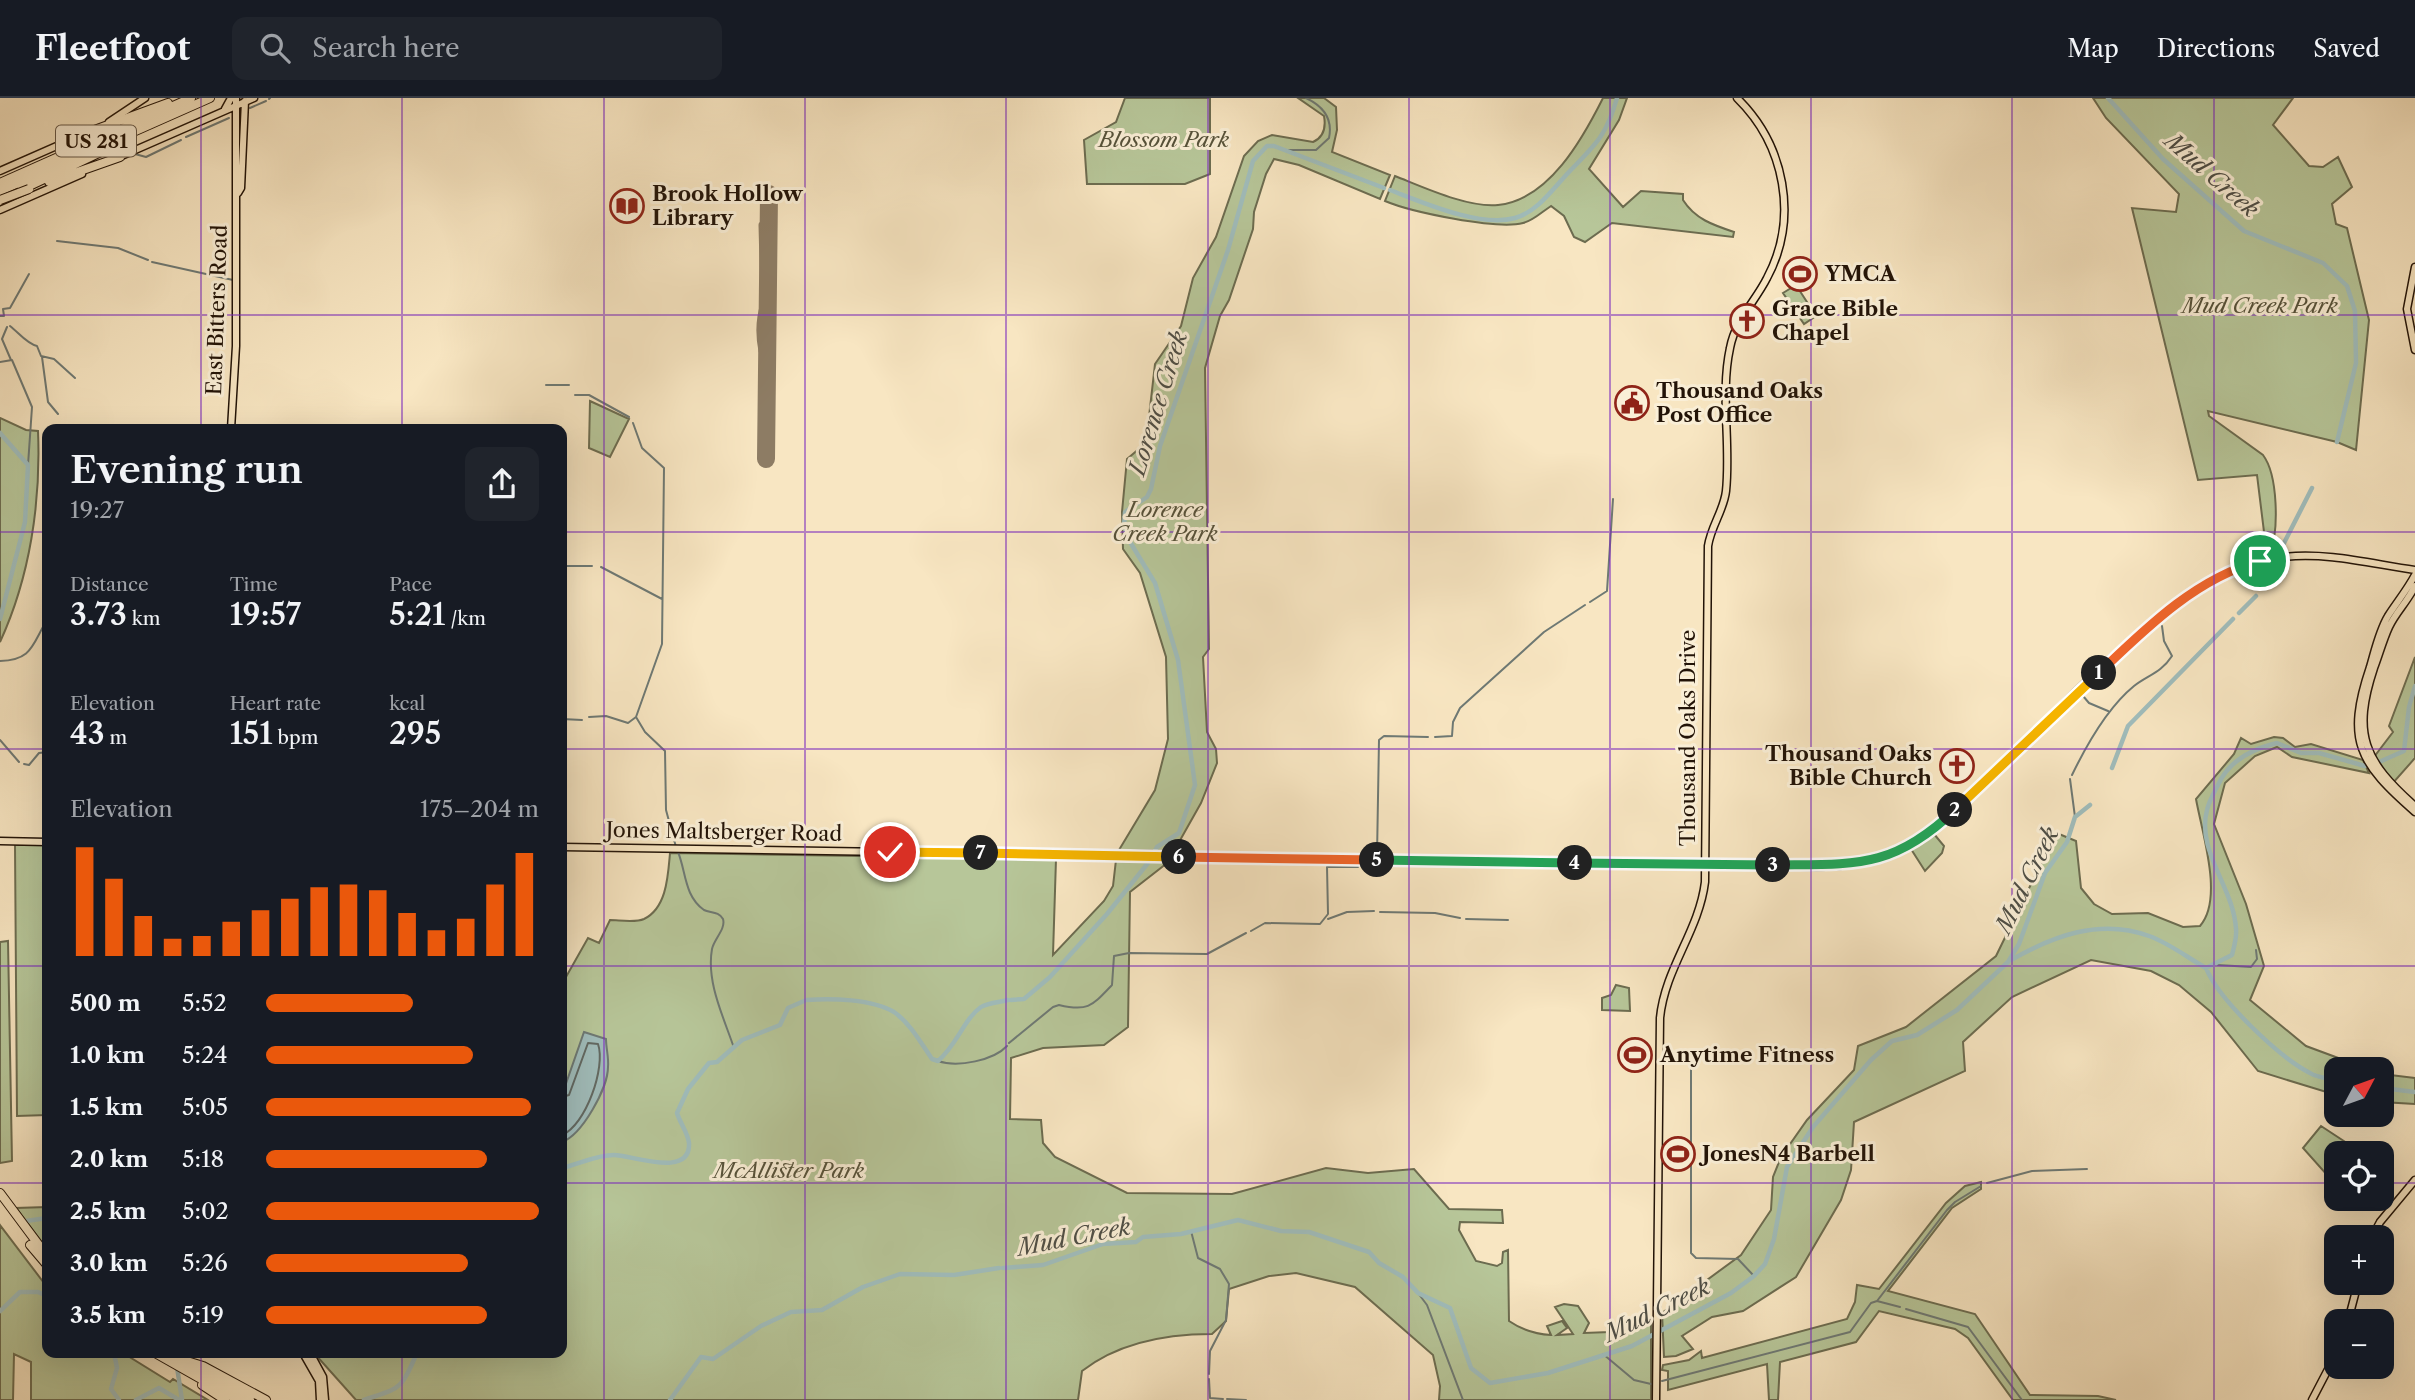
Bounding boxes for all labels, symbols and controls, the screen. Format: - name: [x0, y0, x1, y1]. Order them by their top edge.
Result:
- search box: [232, 17, 722, 80]
- text: Fleetfoot: [35, 28, 190, 69]
- icon: search: [256, 29, 294, 67]
- text: Search here: [312, 32, 460, 64]
- text: Map: [2067, 34, 2119, 63]
- text: Directions: [2157, 34, 2275, 63]
- text: Saved: [2313, 34, 2380, 63]
- water label: Mud Creek: [2157, 125, 2264, 223]
- road number: US 281: [56, 126, 136, 156]
- park label: Blossom Park: [1097, 127, 1229, 152]
- place label: Brook Hollow Library: [652, 181, 804, 230]
- library icon: Brook Hollow Library: [608, 187, 646, 225]
- street label: East Bitters Road: [201, 224, 232, 396]
- sports icon: YMCA: [1781, 255, 1819, 293]
- place label: YMCA: [1824, 261, 1896, 286]
- park label: Mud Creek Park: [2179, 293, 2338, 318]
- place label: Grace Bible Chapel: [1772, 296, 1898, 345]
- church icon: Grace Bible Chapel: [1728, 302, 1766, 340]
- water label: Lorence Creek: [1122, 328, 1193, 480]
- place label: Thousand Oaks Post Office: [1656, 378, 1823, 427]
- public building icon: Thousand Oaks Post Office: [1613, 384, 1651, 422]
- text: Evening run: [70, 446, 303, 493]
- button: share: [465, 447, 539, 521]
- text: 19:27: [70, 496, 124, 524]
- park label: Lorence Creek Park: [1112, 497, 1218, 546]
- pin: [2230, 531, 2290, 591]
- icon: arrive: [2241, 542, 2279, 580]
- text: Distance: [70, 573, 149, 596]
- text: Time: [230, 573, 278, 596]
- text: Pace: [389, 573, 432, 596]
- text: 3.73: [70, 596, 127, 633]
- text: 19:57: [230, 596, 301, 633]
- text: 5:21: [389, 596, 445, 633]
- text: km: [127, 607, 161, 630]
- text: /km: [445, 607, 486, 630]
- street label: Thousand Oaks Drive: [1675, 630, 1700, 846]
- pin: 1: [2082, 656, 2116, 690]
- text: 1: [2094, 661, 2103, 684]
- text: Elevation: [70, 692, 155, 715]
- text: Heart rate: [230, 692, 321, 715]
- text: kcal: [389, 692, 425, 715]
- text: 43: [70, 715, 104, 752]
- text: 151: [230, 715, 273, 752]
- text: 295: [389, 715, 441, 752]
- text: m: [104, 726, 127, 749]
- text: bpm: [273, 726, 318, 749]
- place label: Thousand Oaks Bible Church: [1765, 741, 1933, 790]
- church icon: Thousand Oaks Bible Church: [1938, 747, 1976, 785]
- pin: 2: [1938, 792, 1972, 828]
- text: Elevation: [70, 795, 173, 823]
- text: 175–204 m: [420, 795, 539, 823]
- text: 2: [1949, 798, 1960, 821]
- street label: Jones Maltsberger Road: [603, 817, 843, 846]
- pin: [860, 822, 920, 882]
- water label: Mud Creek: [1988, 822, 2065, 940]
- icon: check: [871, 833, 909, 871]
- pin: 7: [964, 836, 998, 870]
- pin: 6: [1162, 840, 1196, 874]
- text: 7: [976, 841, 985, 864]
- pin: 5: [1360, 842, 1394, 878]
- text: 6: [1173, 845, 1184, 868]
- pin: 4: [1558, 846, 1592, 880]
- text: 5: [1371, 848, 1382, 871]
- pin: 3: [1756, 848, 1790, 882]
- text: 4: [1569, 851, 1580, 874]
- text: 3: [1767, 853, 1778, 876]
- text: 500 m: [70, 989, 141, 1017]
- text: 5:52: [182, 989, 227, 1017]
- sports icon: Anytime Fitness: [1616, 1036, 1654, 1074]
- text: 1.0 km: [70, 1041, 145, 1069]
- text: 5:24: [182, 1041, 227, 1069]
- place label: Anytime Fitness: [1659, 1042, 1834, 1067]
- north arrow: [2324, 1057, 2394, 1127]
- map controls: [2324, 1057, 2394, 1379]
- text: 1.5 km: [70, 1093, 143, 1121]
- text: 5:05: [182, 1093, 228, 1121]
- sports icon: JonesN4 Barbell: [1659, 1135, 1697, 1173]
- place label: JonesN4 Barbell: [1698, 1141, 1875, 1166]
- button: locate: [2324, 1141, 2394, 1211]
- text: 2.0 km: [70, 1145, 148, 1173]
- text: 5:18: [182, 1145, 224, 1173]
- park label: McAllister Park: [711, 1158, 864, 1183]
- text: 2.5 km: [70, 1197, 146, 1225]
- text: 5:02: [182, 1197, 229, 1225]
- water label: Mud Creek: [1012, 1212, 1133, 1262]
- button: +: [2324, 1225, 2394, 1295]
- text: 3.0 km: [70, 1249, 148, 1277]
- text: 5:26: [182, 1249, 228, 1277]
- water label: Mud Creek: [1597, 1272, 1715, 1349]
- text: 3.5 km: [70, 1301, 146, 1329]
- text: 5:19: [182, 1301, 224, 1329]
- button: −: [2324, 1309, 2394, 1379]

